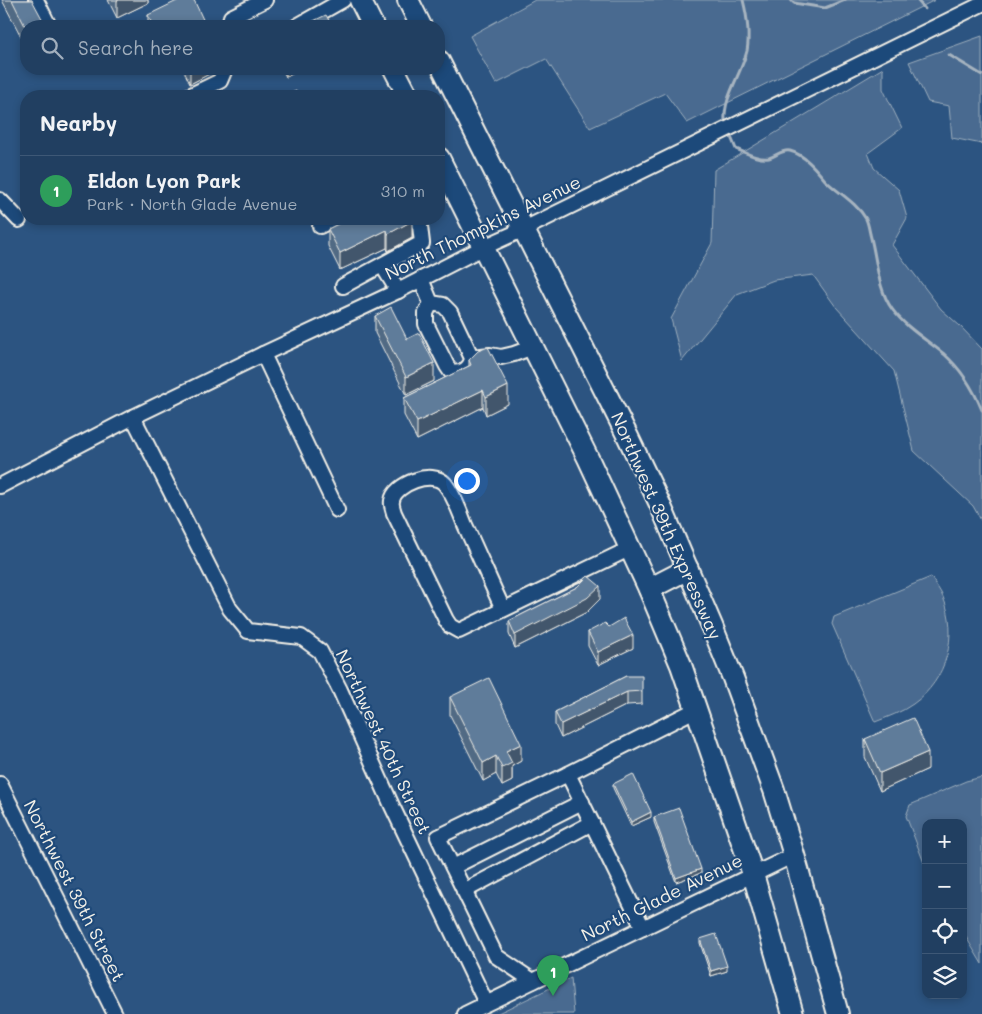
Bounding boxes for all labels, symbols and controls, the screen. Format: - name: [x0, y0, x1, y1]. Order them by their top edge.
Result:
- search box: [20, 20, 445, 75]
- icon: search: [38, 34, 66, 62]
- text: Search here: [78, 35, 194, 60]
- text: Nearby: [40, 109, 117, 136]
- text: Eldon Lyon Park: [87, 168, 241, 193]
- street label: North Thompkins Avenue: [381, 169, 584, 285]
- text: 1: [52, 180, 60, 201]
- text: 310 m: [381, 180, 425, 201]
- text: Park · North Glade Avenue: [87, 193, 297, 214]
- street label: Northwest 39th Expressway: [606, 408, 728, 643]
- your location: [454, 468, 480, 494]
- street label: Northwest 40th Street: [330, 645, 437, 838]
- street label: Northwest 39th Street: [19, 796, 131, 986]
- map controls: [922, 819, 967, 999]
- button: +: [922, 819, 967, 864]
- street label: North Glade Avenue: [577, 848, 746, 947]
- button: −: [922, 864, 967, 909]
- button: locate: [922, 909, 967, 954]
- button: layers: [922, 954, 967, 999]
- pin: 1: [537, 955, 569, 996]

